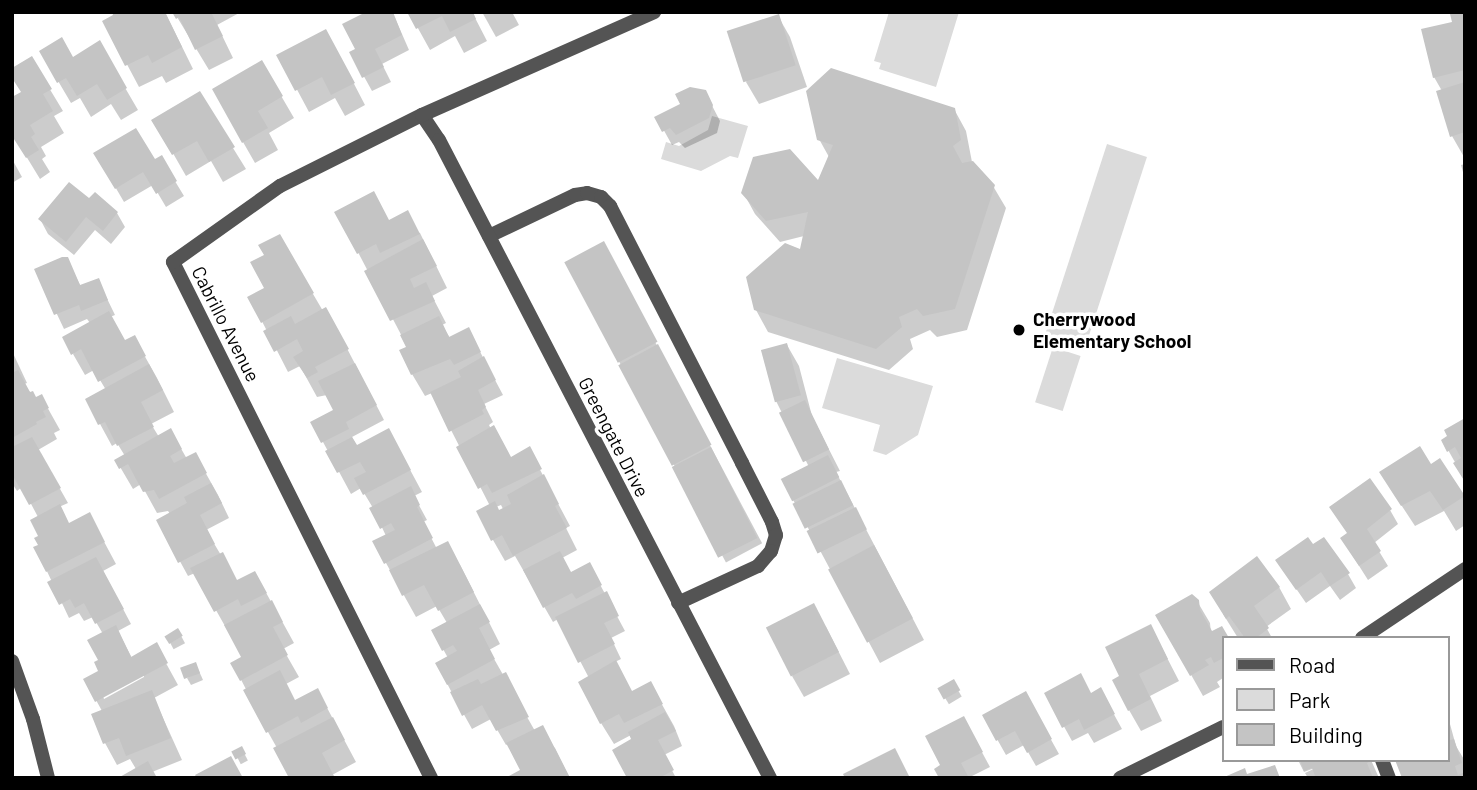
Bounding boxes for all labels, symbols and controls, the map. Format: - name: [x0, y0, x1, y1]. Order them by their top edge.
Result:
- street label: Cabrillo Avenue: [187, 262, 265, 386]
- place label: Cherrywood Elementary School: [1033, 308, 1191, 352]
- marker: Cherrywood Elementary School: [1011, 322, 1027, 338]
- street label: Greengate Drive: [574, 373, 654, 501]
- legend: [1222, 636, 1449, 762]
- text: Road: [1289, 652, 1335, 677]
- text: Park: [1289, 687, 1330, 712]
- text: Building: [1289, 722, 1363, 747]

